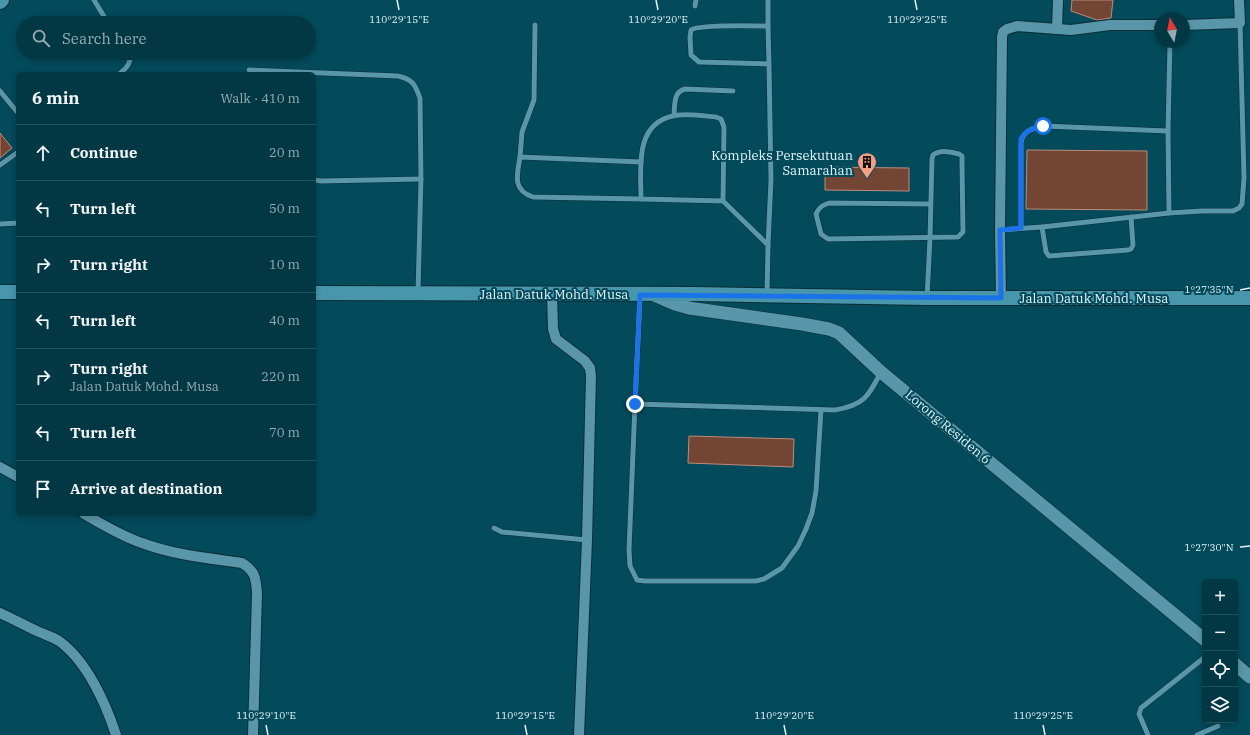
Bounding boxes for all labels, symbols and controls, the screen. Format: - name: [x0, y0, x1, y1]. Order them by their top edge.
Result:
- north arrow: [1154, 12, 1190, 48]
- text: 110°29'15"E: [369, 13, 429, 26]
- text: 110°29'20"E: [628, 13, 688, 26]
- text: 110°29'25"E: [887, 13, 947, 26]
- search box: [16, 16, 316, 60]
- icon: search: [30, 27, 52, 49]
- text: Search here: [62, 29, 147, 48]
- text: 6 min: [32, 87, 80, 109]
- text: Walk · 410 m: [221, 90, 300, 107]
- route start: [1034, 117, 1052, 135]
- icon: ahead: [32, 142, 54, 164]
- text: Continue: [70, 143, 137, 162]
- text: 20 m: [269, 144, 300, 161]
- place label: Kompleks Persekutuan Samarahan: [711, 147, 853, 179]
- building icon: Kompleks Persekutuan Samarahan: [856, 151, 878, 179]
- icon: left: [32, 198, 54, 220]
- text: Turn left: [70, 199, 136, 218]
- text: 50 m: [269, 200, 300, 217]
- icon: right: [32, 254, 54, 276]
- text: Turn right: [70, 255, 148, 274]
- text: 10 m: [269, 256, 300, 273]
- text: 1°27'35"N: [1185, 283, 1234, 296]
- street label: Jalan Datuk Mohd. Musa: [480, 286, 628, 303]
- street label: Jalan Datuk Mohd. Musa: [1020, 290, 1168, 307]
- icon: left: [32, 310, 54, 332]
- text: Turn left: [70, 311, 136, 330]
- text: 40 m: [269, 312, 300, 329]
- text: Turn right: [70, 359, 148, 378]
- icon: right: [32, 366, 54, 388]
- text: 220 m: [261, 368, 300, 385]
- text: Jalan Datuk Mohd. Musa: [70, 378, 219, 395]
- street label: Lorong Residen 6: [902, 386, 994, 468]
- route end: [626, 395, 644, 413]
- icon: left: [32, 422, 54, 444]
- text: Turn left: [70, 423, 136, 442]
- text: 70 m: [269, 424, 300, 441]
- icon: arrive: [32, 478, 54, 500]
- text: Arrive at destination: [70, 479, 222, 498]
- text: 1°27'30"N: [1185, 541, 1234, 554]
- map controls: [1202, 579, 1238, 723]
- button: +: [1202, 579, 1238, 615]
- button: −: [1202, 615, 1238, 651]
- button: locate: [1202, 651, 1238, 687]
- button: layers: [1202, 687, 1238, 723]
- text: 110°29'10"E: [236, 709, 296, 722]
- text: 110°29'15"E: [495, 709, 555, 722]
- text: 110°29'20"E: [754, 709, 814, 722]
- text: 110°29'25"E: [1013, 709, 1073, 722]

